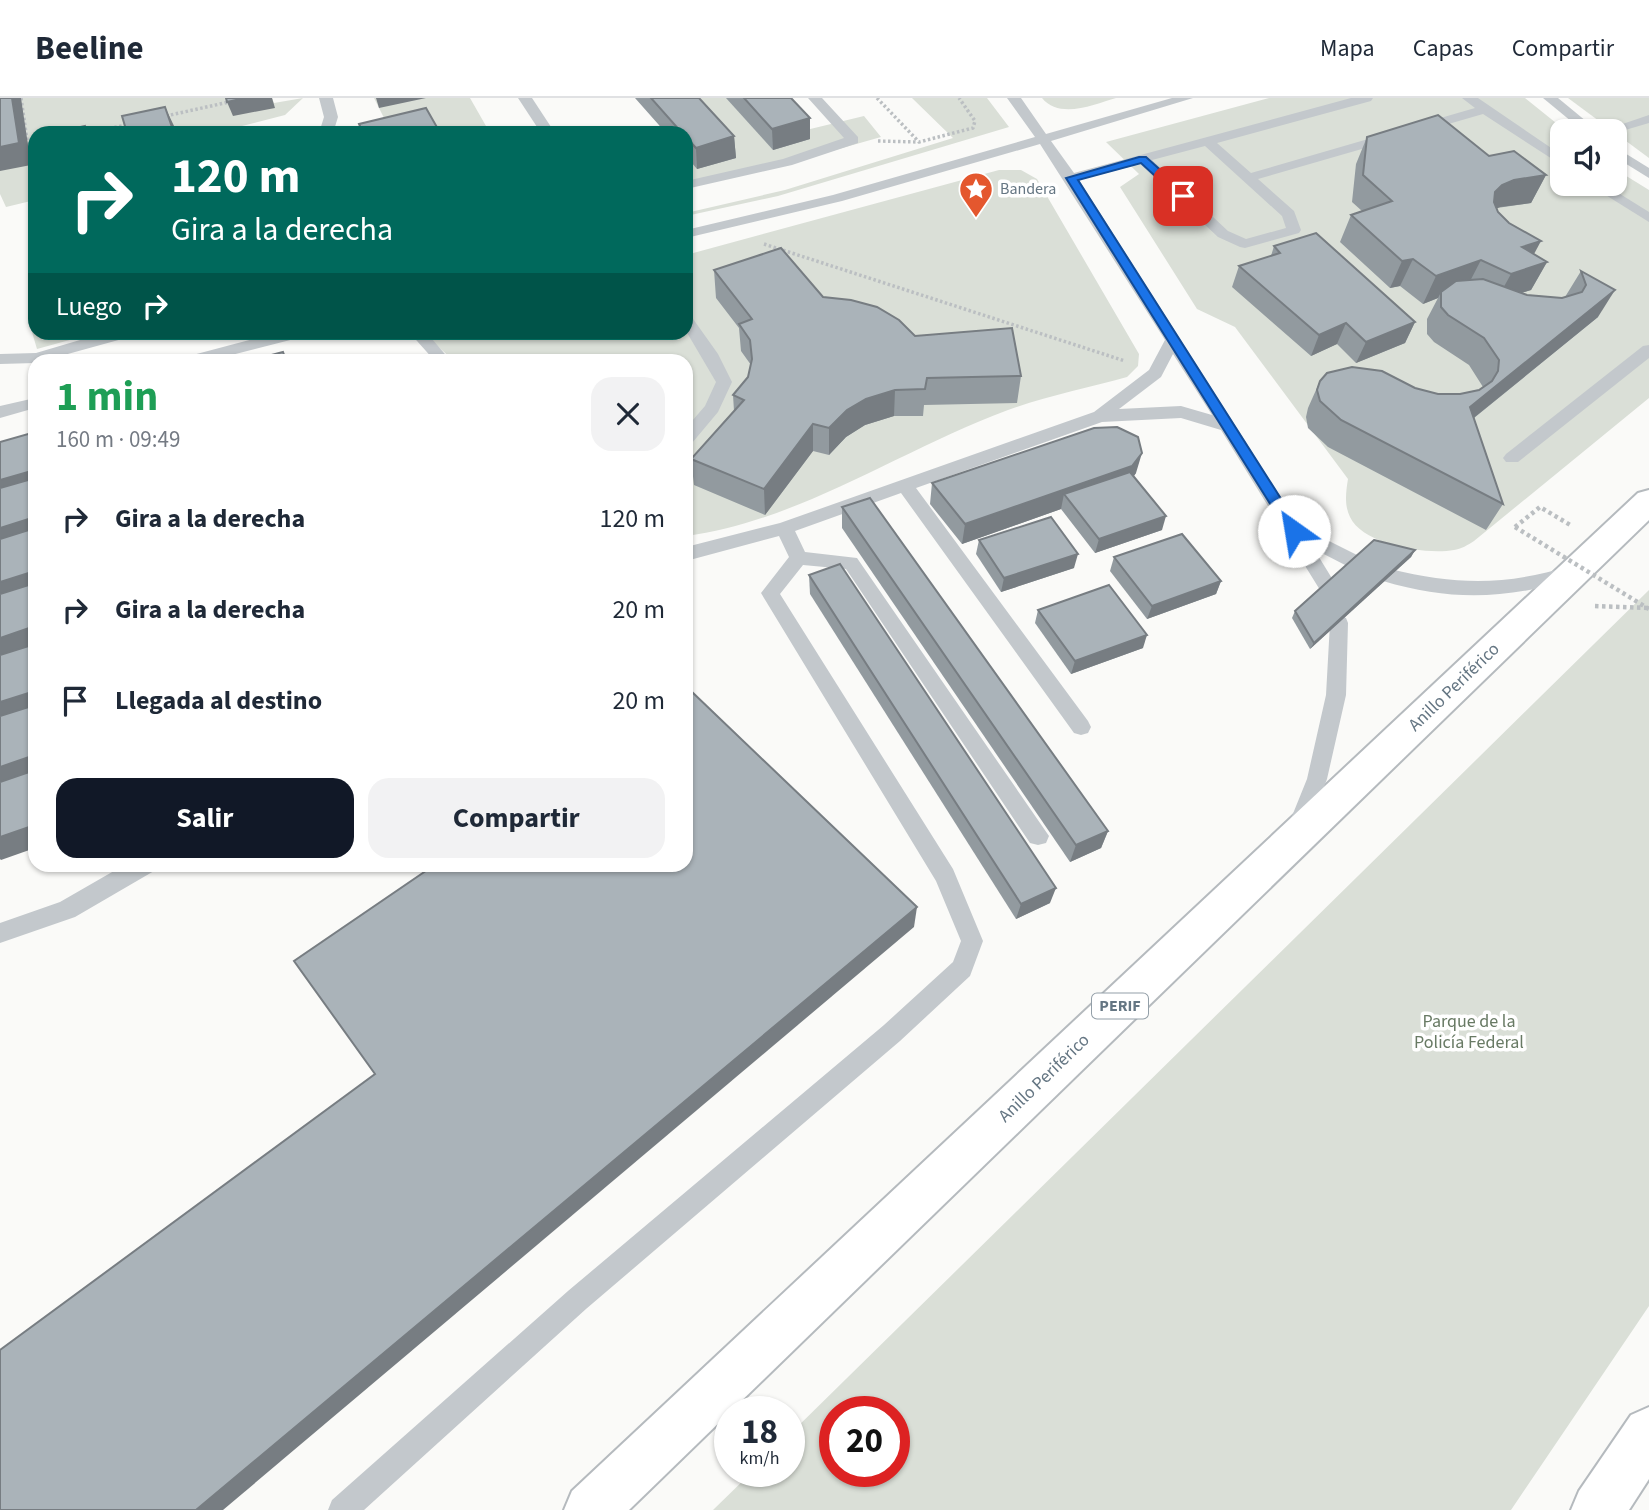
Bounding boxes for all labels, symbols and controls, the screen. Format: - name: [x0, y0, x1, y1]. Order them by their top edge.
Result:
- text: Beeline: [35, 25, 144, 72]
- text: Mapa: [1320, 31, 1375, 66]
- text: Capas: [1413, 31, 1474, 66]
- text: Compartir: [1512, 31, 1614, 66]
- map controls: [1550, 119, 1627, 196]
- button: sound: [1550, 119, 1627, 196]
- text: 120 m: [171, 142, 300, 212]
- icon: right: [56, 154, 147, 245]
- pin: [1153, 166, 1213, 226]
- place icon: Bandera: [957, 170, 995, 219]
- icon: arrive: [1164, 177, 1202, 215]
- place label: Bandera: [1000, 178, 1056, 200]
- text: Gira a la derecha: [171, 207, 393, 253]
- icon: right: [136, 287, 174, 325]
- text: Luego: [56, 288, 122, 325]
- text: 1 min: [56, 367, 158, 427]
- button: close: [591, 377, 665, 451]
- text: 160 m · 09:49: [56, 423, 180, 456]
- position arrow: [1257, 494, 1331, 568]
- icon: right: [56, 500, 94, 538]
- text: Gira a la derecha: [115, 500, 305, 537]
- text: 120 m: [599, 500, 665, 537]
- icon: right: [56, 591, 94, 629]
- text: Gira a la derecha: [115, 591, 305, 628]
- text: 20 m: [612, 591, 665, 628]
- street label: Anillo Periférico: [1403, 637, 1505, 737]
- icon: arrive: [56, 682, 94, 720]
- text: Llegada al destino: [115, 682, 322, 719]
- text: 20 m: [612, 682, 665, 719]
- button: Salir: [56, 778, 354, 858]
- button: Compartir: [368, 778, 665, 858]
- road number: PERIF: [1092, 994, 1148, 1018]
- park label: Parque de la Policía Federal: [1414, 1009, 1524, 1055]
- street label: Anillo Periférico: [993, 1028, 1095, 1128]
- speed limit sign: 20: [819, 1396, 910, 1487]
- text: 18: [741, 1407, 778, 1457]
- text: km/h: [740, 1446, 779, 1471]

